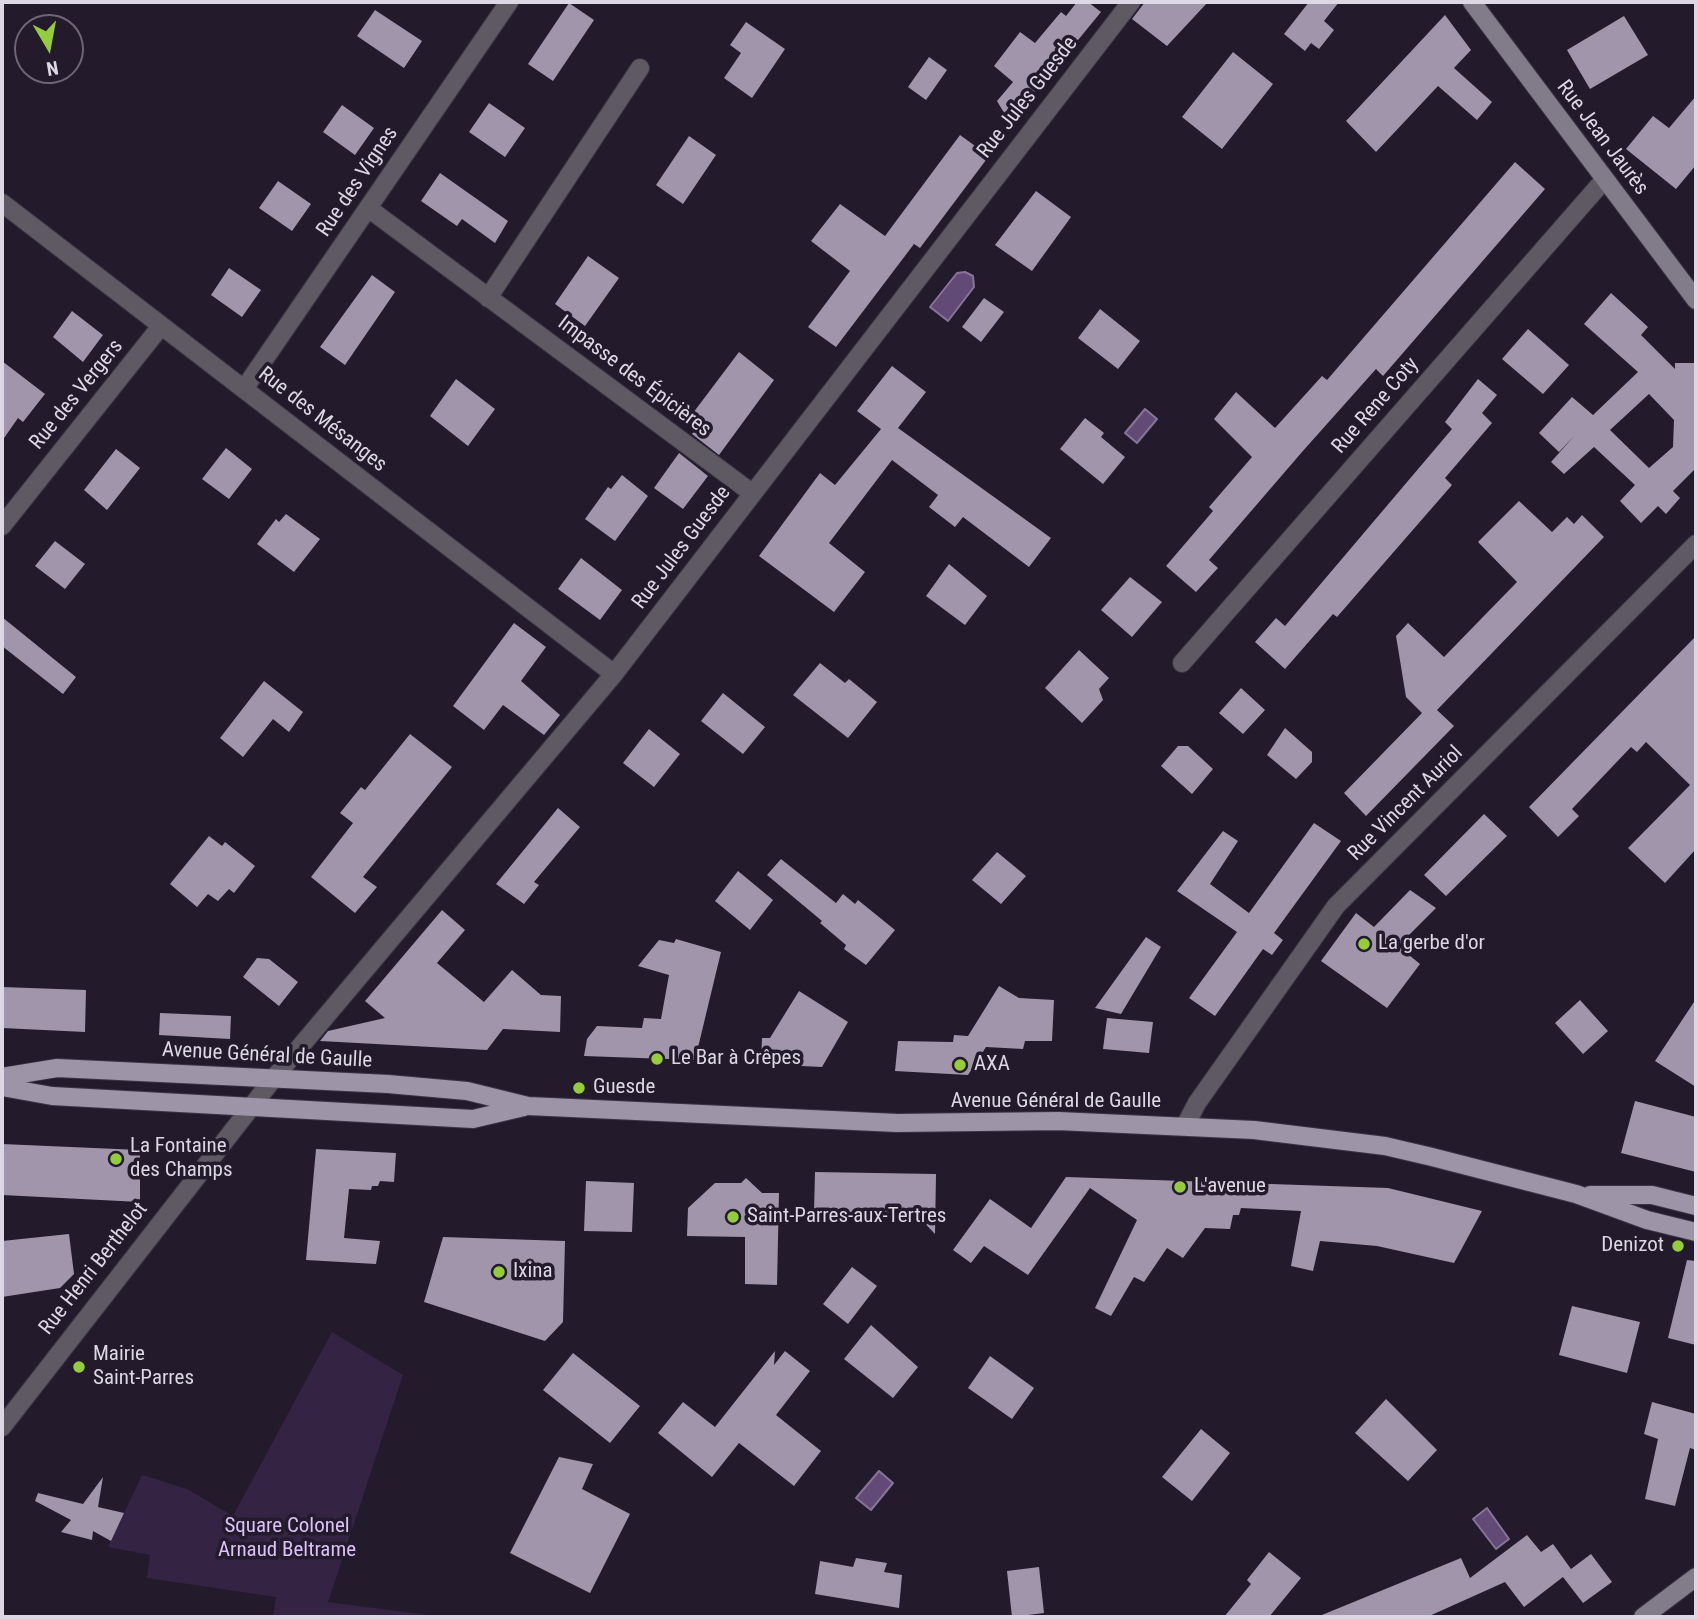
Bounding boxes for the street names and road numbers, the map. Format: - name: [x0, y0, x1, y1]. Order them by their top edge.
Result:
- street label: Rue Jules Guesde: [973, 32, 1083, 164]
- street label: Rue Jean Jaurès: [1551, 76, 1653, 200]
- street label: Rue des Vignes: [312, 122, 404, 242]
- street label: Impasse des Épicières: [552, 311, 716, 443]
- street label: Rue des Vergers: [25, 335, 129, 455]
- street label: Rue Rene Coty: [1327, 353, 1425, 459]
- street label: Rue des Mésanges: [253, 362, 391, 478]
- street label: Rue Jules Guesde: [628, 481, 736, 615]
- street label: Rue Vincent Auriol: [1343, 741, 1469, 867]
- street label: Avenue Général de Gaulle: [161, 1038, 373, 1074]
- street label: Avenue Général de Gaulle: [951, 1089, 1161, 1115]
- street label: Rue Henri Berthelot: [35, 1198, 153, 1340]

